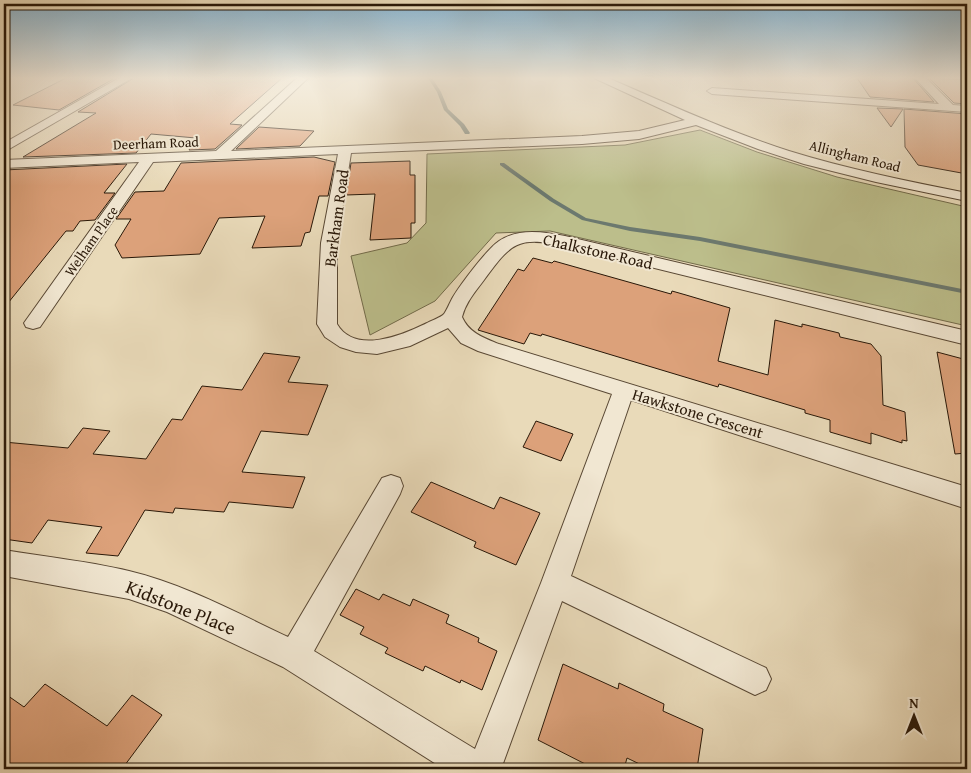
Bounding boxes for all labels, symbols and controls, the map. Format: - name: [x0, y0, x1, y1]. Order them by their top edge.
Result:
- street label: Deerham Road: [113, 131, 200, 154]
- street label: Allingham Road: [807, 135, 903, 177]
- street label: Barkham Road: [317, 167, 355, 268]
- street label: Welham Place: [59, 201, 123, 280]
- street label: Chalkstone Road: [541, 227, 655, 275]
- street label: Hawkstone Crescent: [630, 382, 767, 444]
- street label: Kidstone Place: [122, 572, 240, 642]
- north arrow: [888, 690, 938, 740]
- text: N: [909, 693, 919, 713]

